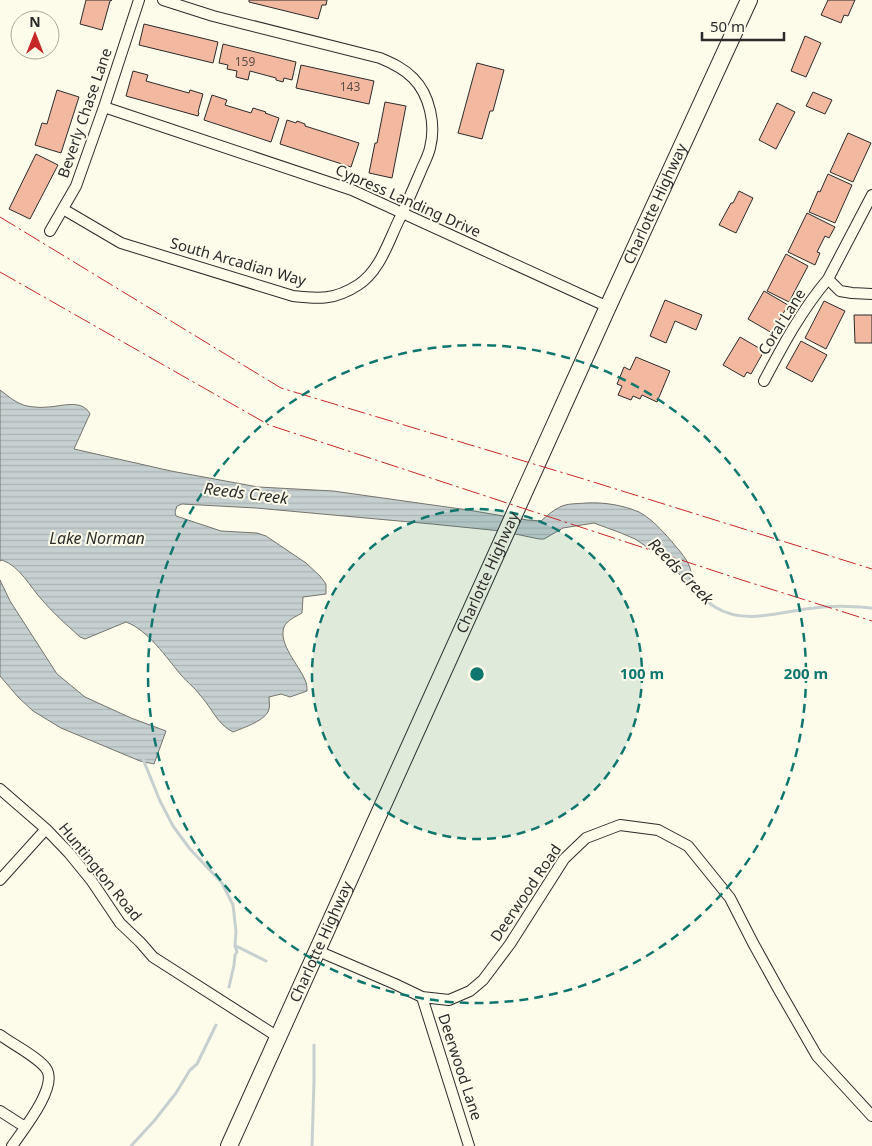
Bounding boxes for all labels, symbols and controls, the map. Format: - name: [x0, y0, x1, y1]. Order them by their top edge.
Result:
- north arrow: [10, 10, 60, 60]
- scale bar: [702, 10, 784, 42]
- text: N: [29, 12, 41, 31]
- text: 50 m: [710, 16, 745, 36]
- street label: Beverly Chase Lane: [52, 45, 116, 180]
- house number: 159: [235, 53, 255, 70]
- house number: 143: [340, 78, 360, 95]
- street label: Charlotte Highway: [618, 140, 691, 267]
- street label: Cypress Landing Drive: [333, 159, 484, 241]
- street label: South Arcadian Way: [168, 232, 309, 290]
- street label: Coral Lane: [753, 285, 809, 358]
- water label: Reeds Creek: [203, 477, 290, 509]
- street label: Charlotte Highway: [451, 508, 523, 636]
- water label: Lake Norman: [49, 527, 145, 549]
- water label: Reeds Creek: [644, 533, 719, 610]
- text: 100 m: [620, 663, 664, 683]
- text: 200 m: [784, 663, 828, 683]
- centre of rings: [468, 665, 486, 683]
- street label: Huntington Road: [55, 818, 147, 925]
- street label: Deerwood Road: [485, 840, 565, 945]
- street label: Charlotte Highway: [284, 877, 356, 1005]
- street label: Deerwood Lane: [434, 1011, 488, 1123]

